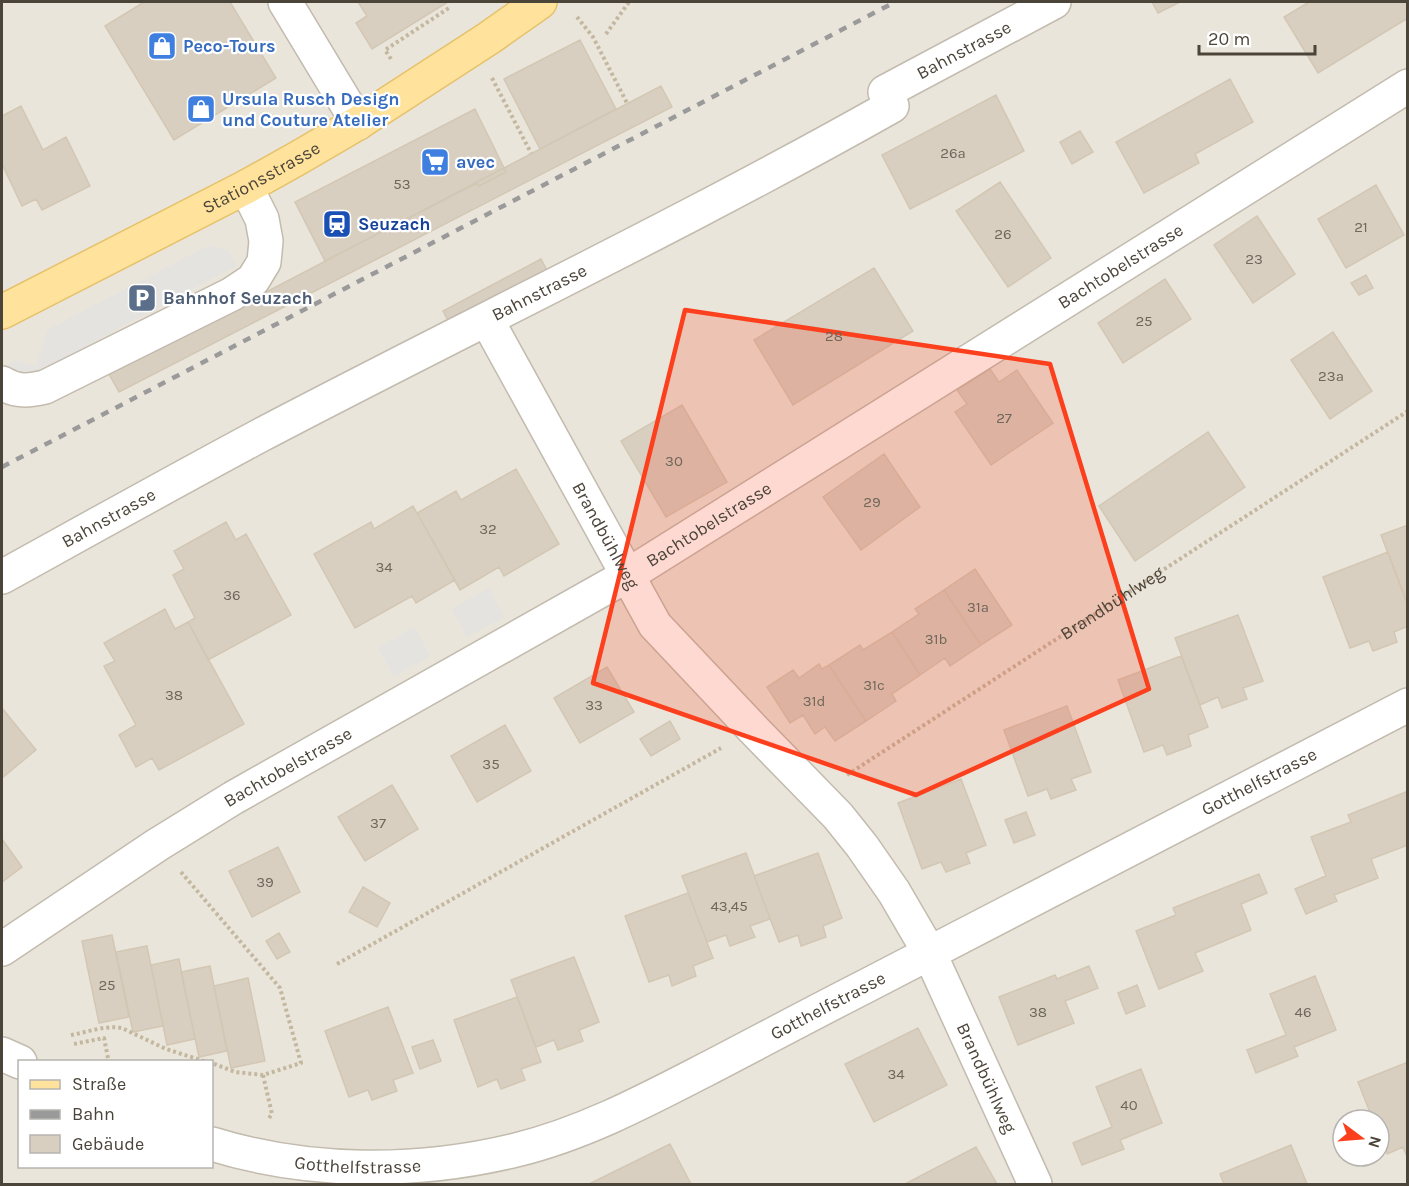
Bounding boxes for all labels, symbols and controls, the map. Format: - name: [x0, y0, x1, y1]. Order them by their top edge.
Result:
- street label: Bahnstrasse: [913, 16, 1015, 84]
- scale bar: [1199, 18, 1314, 56]
- text: 20 m: [1208, 28, 1250, 50]
- shop icon: Peco-Tours: [146, 30, 178, 62]
- place label: Peco-Tours: [183, 35, 275, 57]
- place label: Ursula Rusch Design und Couture Atelier: [222, 88, 399, 131]
- shop icon: Ursula Rusch Design und Couture Atelier: [185, 93, 217, 125]
- street label: Stationsstrasse: [199, 137, 324, 218]
- house number: 26a: [940, 144, 966, 162]
- supermarket icon: avec: [419, 146, 451, 178]
- place label: avec: [456, 151, 495, 173]
- house number: 53: [393, 175, 411, 193]
- station icon: Seuzach: [321, 208, 353, 240]
- place label: Seuzach: [358, 213, 431, 235]
- house number: 21: [1354, 218, 1368, 236]
- street label: Bachtobelstrasse: [1054, 219, 1187, 314]
- house number: 26: [994, 225, 1012, 243]
- house number: 23: [1245, 250, 1263, 268]
- street label: Bahnstrasse: [488, 259, 590, 326]
- parking icon: Bahnhof Seuzach: [126, 282, 158, 314]
- place label: Bahnhof Seuzach: [163, 287, 313, 309]
- house number: 25: [1135, 312, 1153, 330]
- house number: 28: [825, 327, 843, 345]
- house number: 23a: [1318, 367, 1344, 385]
- house number: 27: [996, 409, 1012, 427]
- house number: 30: [665, 452, 683, 470]
- street label: Bachtobelstrasse: [642, 477, 776, 572]
- street label: Brandbühlweg: [567, 478, 644, 593]
- street label: Bahnstrasse: [58, 483, 159, 553]
- house number: 29: [863, 493, 881, 511]
- house number: 32: [479, 520, 497, 538]
- house number: 34: [375, 558, 393, 576]
- street label: Brandbühlweg: [1056, 561, 1168, 645]
- house number: 36: [223, 586, 241, 604]
- house number: 31a: [967, 598, 989, 616]
- house number: 31b: [925, 630, 947, 648]
- house number: 31c: [863, 676, 885, 694]
- house number: 38: [165, 686, 183, 704]
- house number: 31d: [803, 692, 825, 710]
- house number: 33: [585, 696, 603, 714]
- street label: Bachtobelstrasse: [220, 722, 356, 812]
- street label: Gotthelfstrasse: [1198, 743, 1320, 820]
- house number: 35: [482, 755, 500, 773]
- house number: 37: [370, 814, 386, 832]
- house number: 39: [256, 873, 274, 891]
- house number: 43,45: [710, 897, 748, 915]
- street label: Gotthelfstrasse: [767, 967, 889, 1045]
- house number: 25: [98, 976, 116, 994]
- house number: 38: [1029, 1003, 1047, 1021]
- house number: 46: [1295, 1003, 1311, 1021]
- street label: Brandbühlweg: [952, 1019, 1021, 1137]
- legend: [18, 1060, 213, 1168]
- house number: 34: [887, 1065, 905, 1083]
- text: Straße: [72, 1073, 126, 1095]
- house number: 40: [1120, 1096, 1138, 1114]
- text: Bahn: [72, 1103, 115, 1125]
- north arrow: [1331, 1108, 1391, 1168]
- text: Gebäude: [72, 1133, 144, 1155]
- text: N: [1364, 1134, 1386, 1150]
- street label: Gotthelfstrasse: [293, 1151, 422, 1178]

